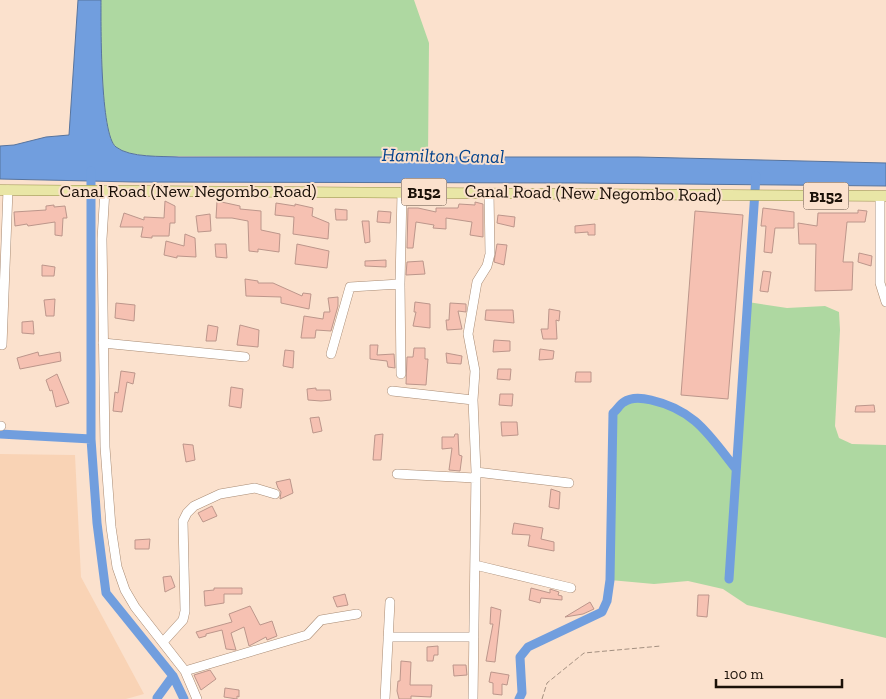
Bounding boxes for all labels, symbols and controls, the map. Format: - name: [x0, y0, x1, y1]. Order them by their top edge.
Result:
- water label: Hamilton Canal: [381, 143, 505, 168]
- road number: B152: [402, 178, 446, 206]
- street label: Canal Road (New Negombo Road): [60, 180, 316, 202]
- street label: Canal Road (New Negombo Road): [464, 180, 722, 206]
- road number: B152: [804, 182, 848, 210]
- scale bar: [716, 656, 842, 688]
- text: 100 m: [724, 665, 763, 683]

